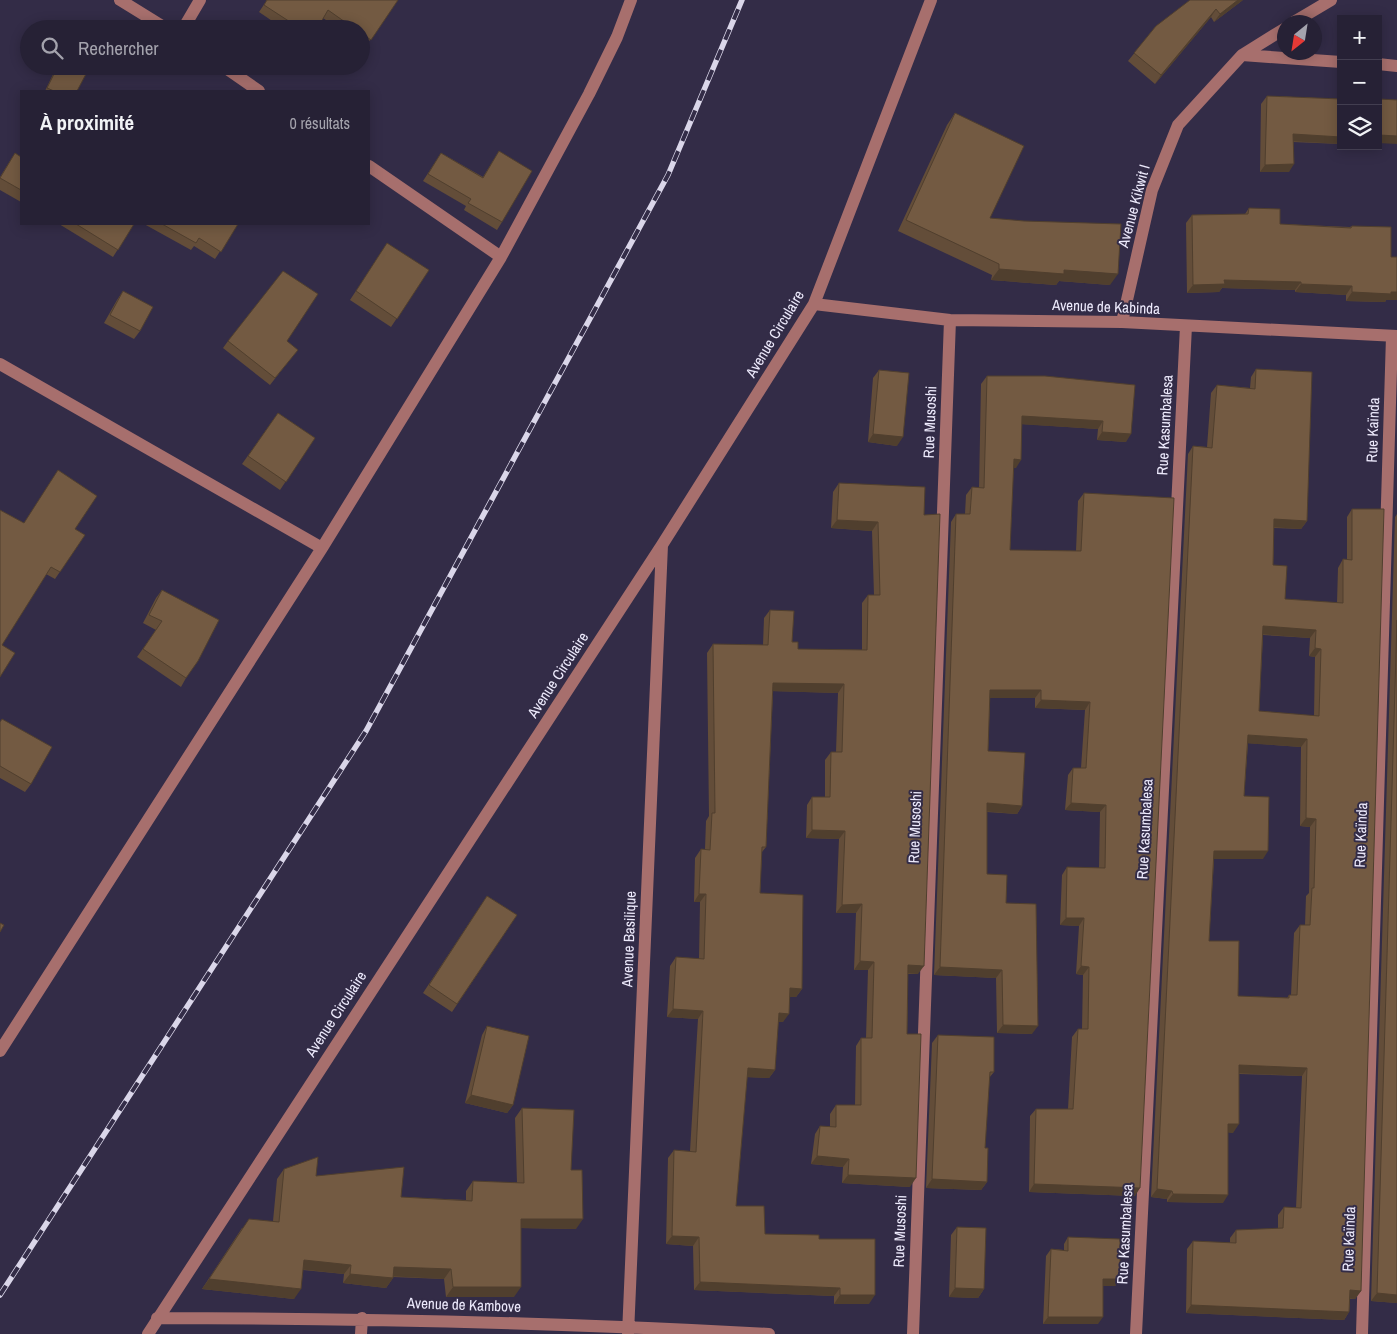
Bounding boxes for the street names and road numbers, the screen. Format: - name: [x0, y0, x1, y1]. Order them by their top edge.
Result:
- street label: Avenue Kikwit I: [1112, 162, 1155, 251]
- street label: Avenue Circulaire: [740, 286, 809, 382]
- street label: Avenue de Kabinda: [1051, 294, 1160, 319]
- street label: Rue Kasumbalesa: [1151, 374, 1178, 476]
- street label: Rue Musoshi: [918, 385, 941, 459]
- street label: Rue Kaïnda: [1361, 397, 1384, 463]
- street label: Avenue Circulaire: [521, 628, 593, 722]
- street label: Rue Kasumbalesa: [1131, 778, 1158, 880]
- street label: Rue Musoshi: [903, 790, 926, 864]
- street label: Rue Kaïnda: [1349, 802, 1372, 868]
- street label: Avenue Basilique: [616, 890, 641, 988]
- street label: Avenue Circulaire: [299, 967, 371, 1061]
- street label: Rue Kasumbalesa: [1111, 1183, 1138, 1285]
- street label: Rue Musoshi: [888, 1194, 911, 1268]
- street label: Rue Kaïnda: [1337, 1206, 1360, 1272]
- street label: Avenue de Kambove: [406, 1292, 521, 1317]

